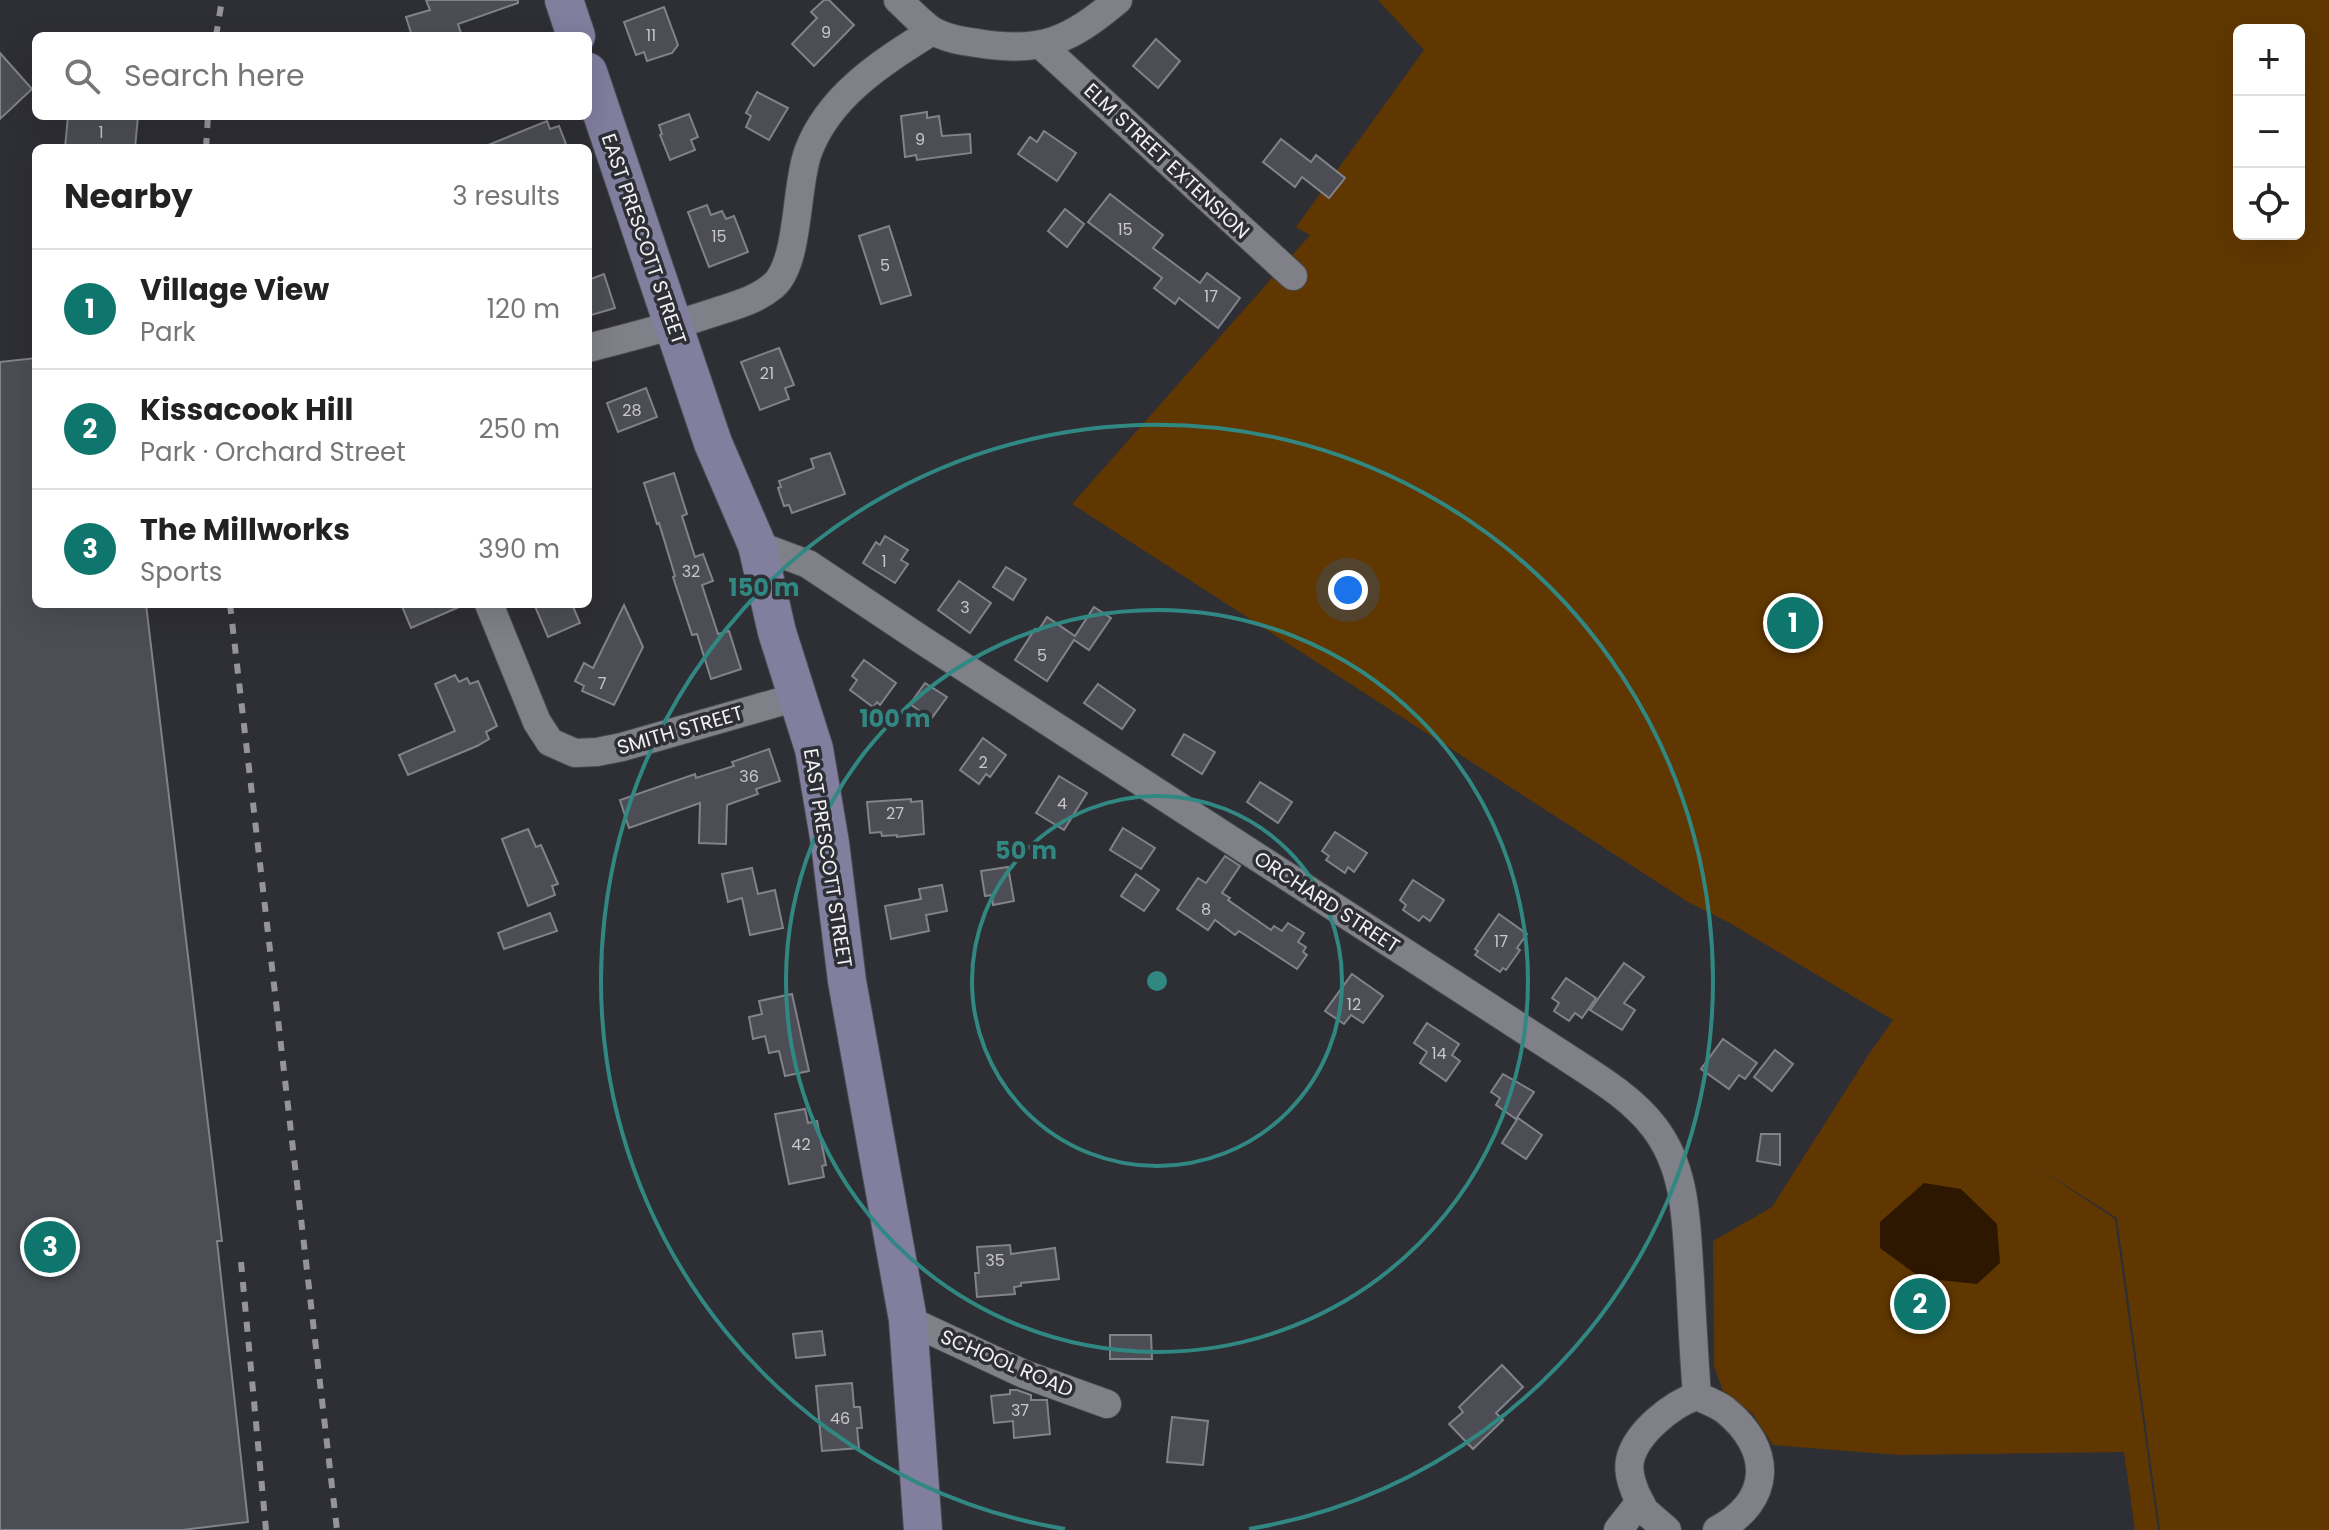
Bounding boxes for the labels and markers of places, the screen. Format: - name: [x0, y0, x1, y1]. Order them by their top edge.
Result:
- pin: 1: [1767, 593, 1819, 653]
- centre of rings: [1143, 967, 1171, 995]
- pin: 3: [24, 1217, 76, 1277]
- pin: 2: [1894, 1274, 1946, 1334]

